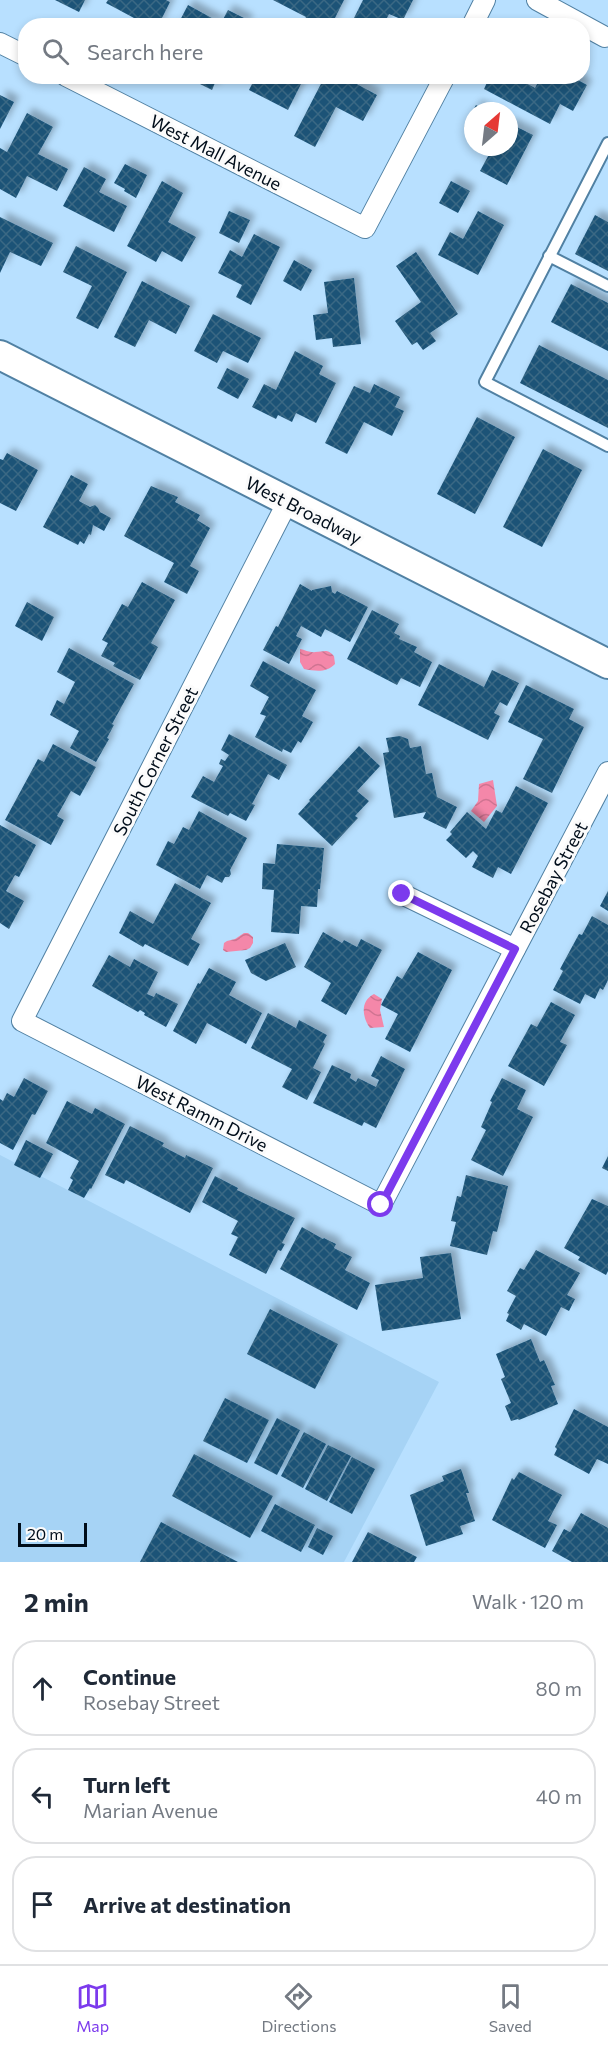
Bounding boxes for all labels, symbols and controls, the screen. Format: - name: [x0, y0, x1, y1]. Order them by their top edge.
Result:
- search box: [18, 18, 590, 84]
- icon: search: [39, 35, 72, 68]
- text: Search here: [87, 38, 203, 65]
- north arrow: [464, 102, 518, 156]
- street label: West Mall Avenue: [147, 109, 285, 195]
- street label: West Broadway: [242, 471, 366, 549]
- street label: South Corner Street: [108, 683, 202, 839]
- street label: Rosebay Street: [514, 817, 592, 937]
- route end: [388, 880, 414, 906]
- street label: West Ramm Drive: [132, 1070, 272, 1156]
- route start: [367, 1191, 393, 1217]
- scale bar: [18, 1520, 87, 1548]
- text: 20 m: [27, 1524, 63, 1543]
- text: 2 min: [24, 1586, 89, 1617]
- text: Walk · 120 m: [472, 1589, 584, 1613]
- text: Continue: [83, 1663, 176, 1690]
- icon: ahead: [26, 1672, 59, 1705]
- text: 80 m: [536, 1676, 582, 1700]
- text: Rosebay Street: [83, 1690, 220, 1714]
- text: Turn left: [83, 1771, 170, 1798]
- icon: left: [26, 1780, 59, 1813]
- text: 40 m: [536, 1784, 582, 1808]
- text: Marian Avenue: [83, 1798, 218, 1822]
- icon: arrive: [26, 1888, 59, 1921]
- text: Arrive at destination: [83, 1891, 291, 1918]
- tab: Map: [76, 1980, 109, 2035]
- tab: Directions: [261, 1980, 336, 2035]
- tab: Saved: [489, 1980, 532, 2035]

